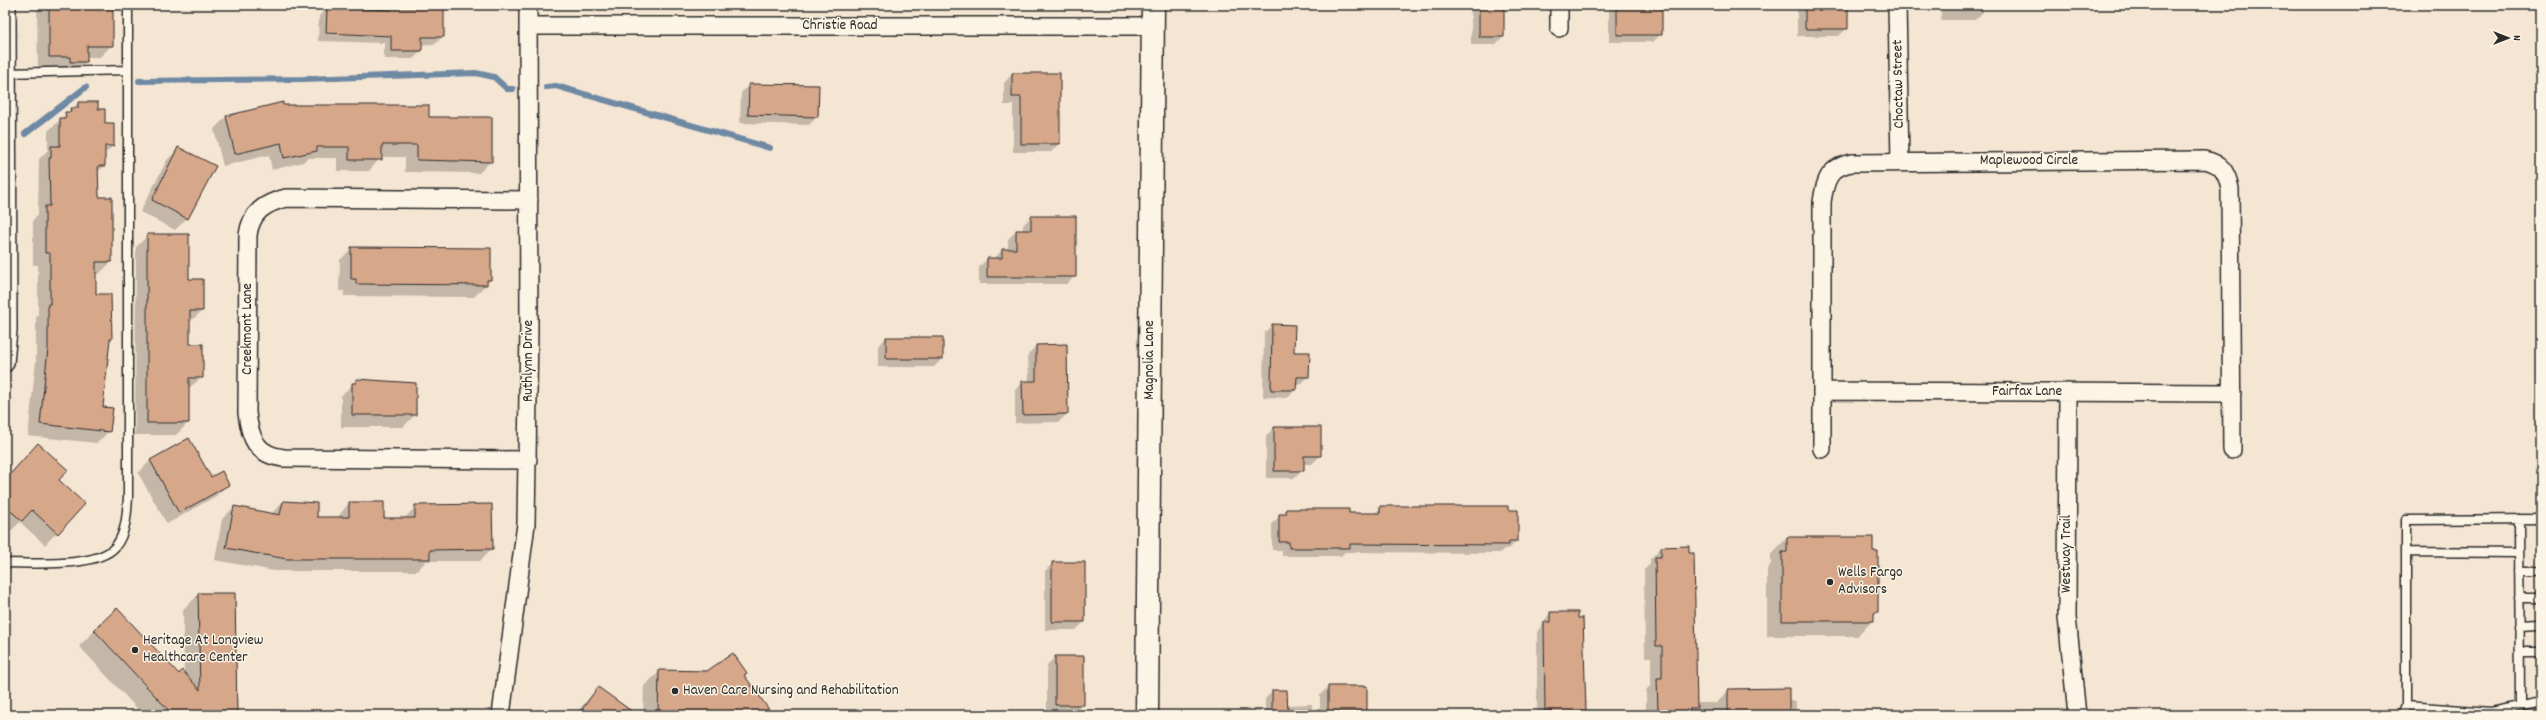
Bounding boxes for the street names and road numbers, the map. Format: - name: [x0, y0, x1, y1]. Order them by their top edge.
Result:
- street label: Christie Road: [802, 15, 878, 37]
- street label: Choctaw Street: [1887, 39, 1911, 129]
- street label: Maplewood Circle: [1980, 150, 2079, 172]
- street label: Creekmont Lane: [237, 283, 259, 375]
- street label: Ruthlynn Drive: [518, 320, 540, 402]
- street label: Magnolia Lane: [1139, 320, 1161, 400]
- street label: Fairfax Lane: [1992, 381, 2062, 403]
- street label: Westway Trail: [2056, 514, 2078, 593]

